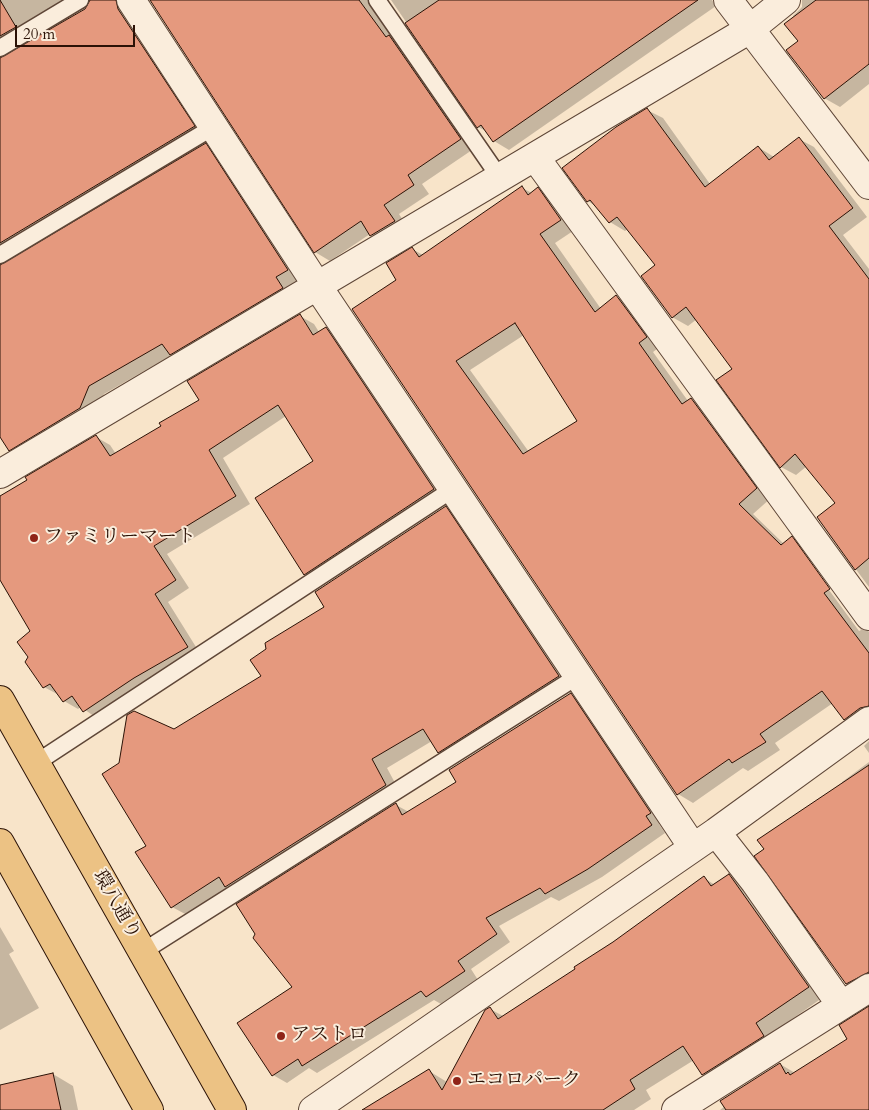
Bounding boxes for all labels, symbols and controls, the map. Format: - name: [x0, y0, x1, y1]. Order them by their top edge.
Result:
- scale bar: [18, 15, 138, 47]
- text: 20 m: [23, 24, 55, 44]
- place label: ファミリーマート: [44, 527, 196, 549]
- marker: ファミリーマート: [28, 532, 40, 544]
- street label: 環八通り: [87, 866, 145, 944]
- place label: アストロ: [291, 1025, 367, 1047]
- marker: アストロ: [275, 1030, 287, 1042]
- place label: エコロパーク: [467, 1070, 581, 1092]
- marker: エコロパーク: [451, 1075, 463, 1087]

